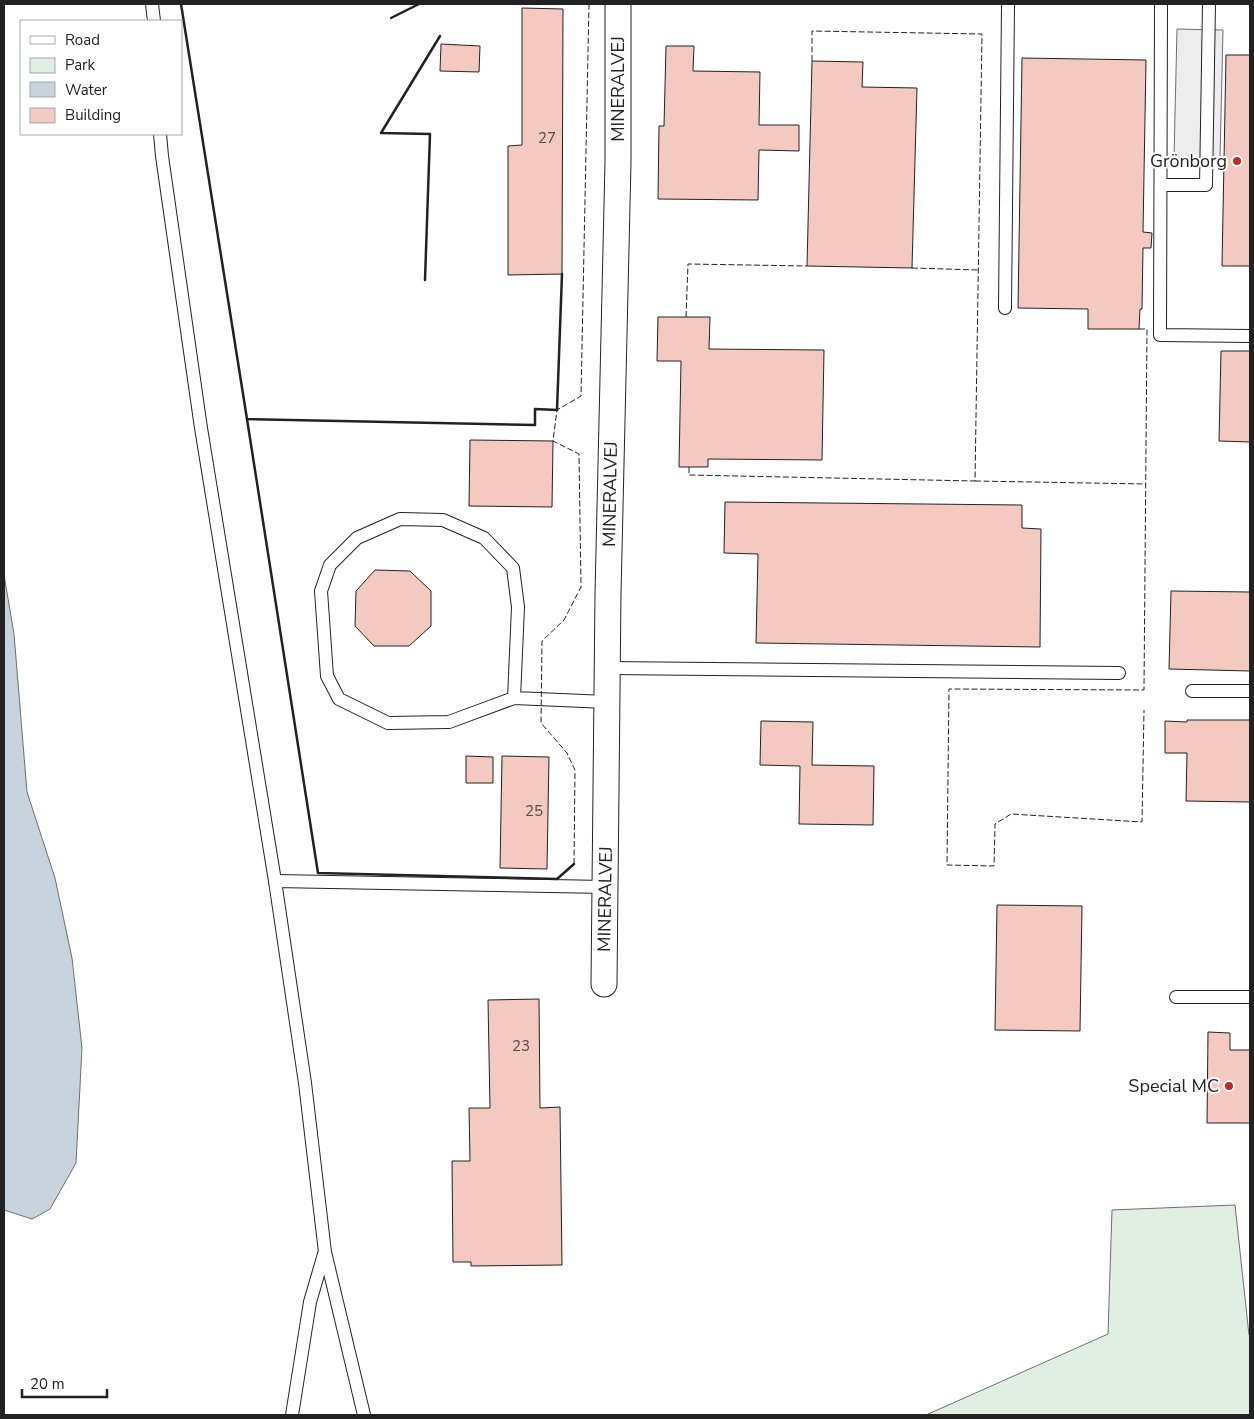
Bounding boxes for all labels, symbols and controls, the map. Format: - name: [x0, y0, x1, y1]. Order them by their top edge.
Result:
- legend: [20, 20, 182, 135]
- text: Road: [65, 30, 100, 50]
- street label: MINERALVEJ: [606, 36, 630, 142]
- text: Park: [65, 55, 95, 75]
- text: Water: [65, 80, 108, 100]
- text: Building: [65, 105, 121, 125]
- house number: 27: [538, 128, 556, 148]
- place label: Grönborg: [1150, 149, 1227, 173]
- marker: Grönborg: [1231, 155, 1243, 167]
- street label: MINERALVEJ: [597, 441, 623, 547]
- house number: 25: [525, 801, 543, 821]
- street label: MINERALVEJ: [592, 846, 618, 952]
- house number: 23: [512, 1036, 530, 1056]
- place label: Special MC: [1128, 1074, 1219, 1098]
- marker: Special MC: [1223, 1080, 1235, 1092]
- scale bar: [22, 1366, 108, 1398]
- text: 20 m: [30, 1374, 65, 1394]

